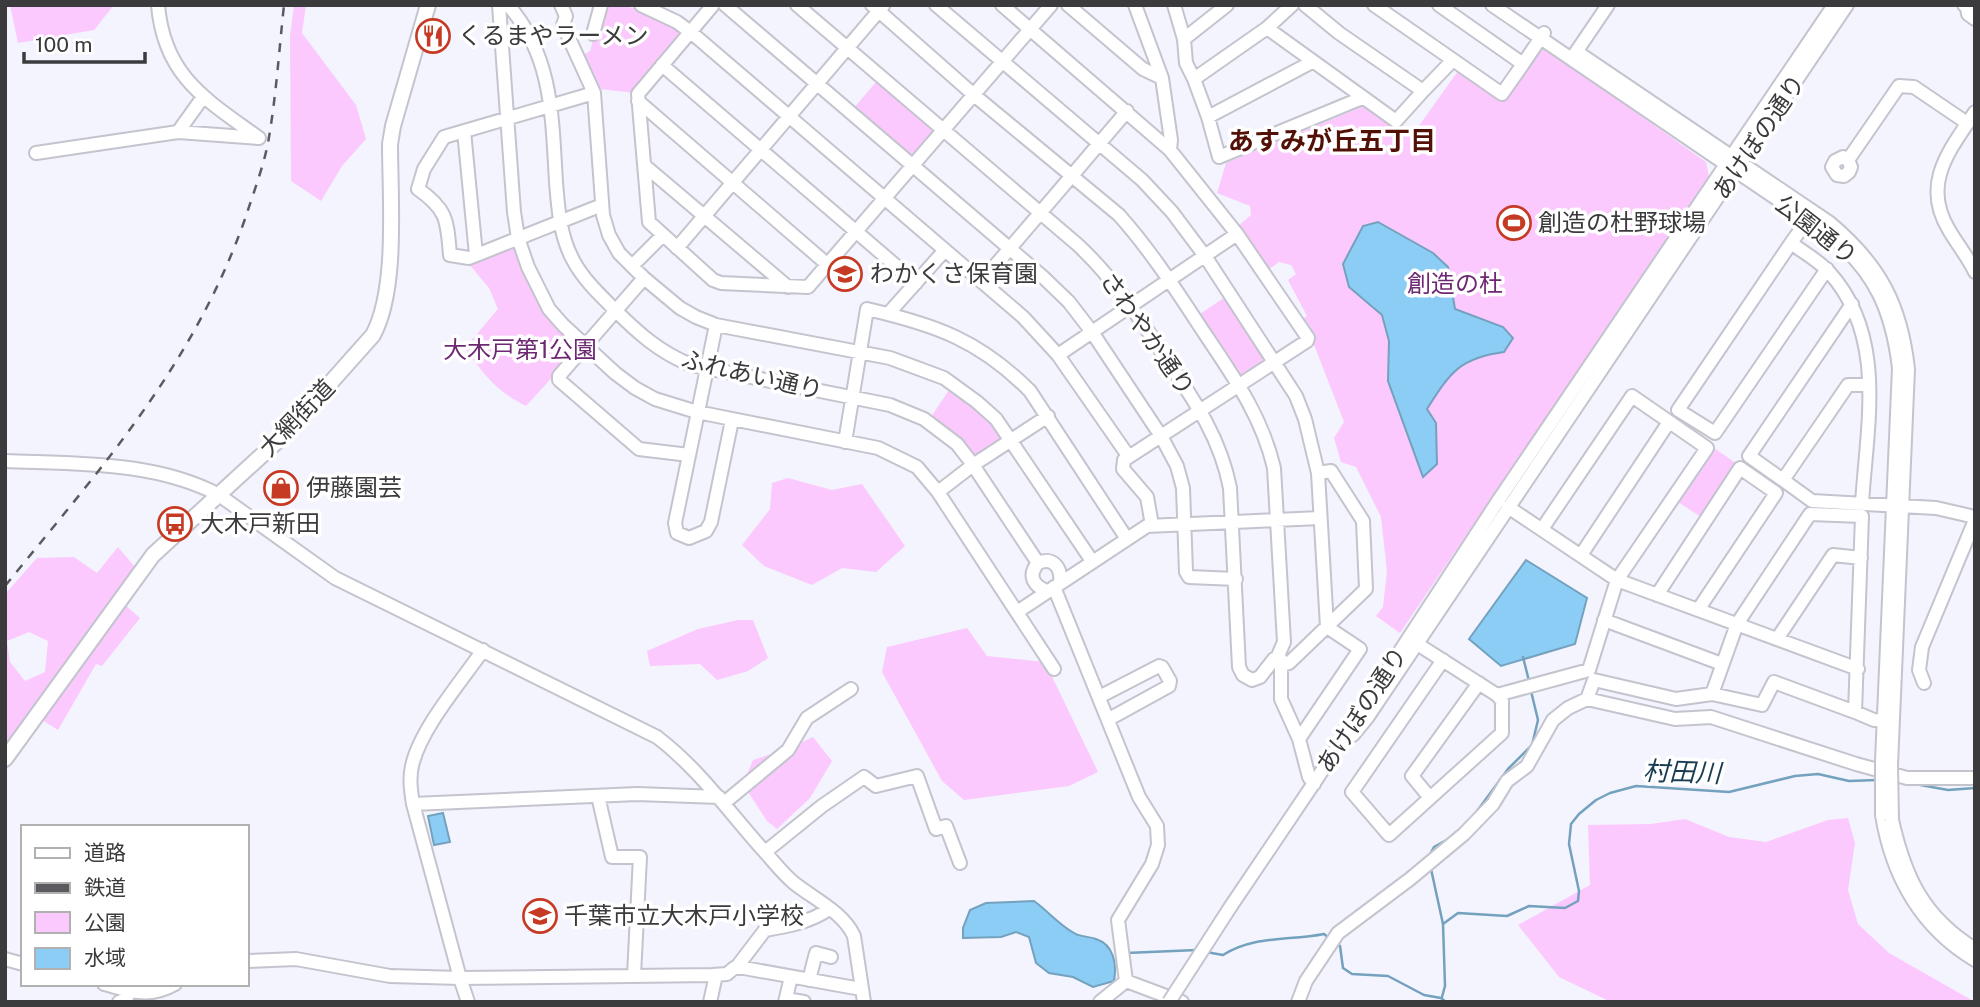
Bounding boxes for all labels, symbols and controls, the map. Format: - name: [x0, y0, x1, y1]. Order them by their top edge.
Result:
- restaurant icon: くるまやラーメン: [414, 17, 452, 55]
- scale bar: [24, 21, 145, 65]
- place label: くるまやラーメン: [458, 21, 649, 49]
- text: 100 m: [35, 32, 92, 57]
- street label: あけぼの通り: [1706, 69, 1810, 204]
- district label: あすみが丘五丁目: [1228, 125, 1436, 156]
- street label: 公園通り: [1770, 189, 1863, 270]
- sports icon: 創造の杜野球場: [1495, 204, 1533, 242]
- place label: 創造の杜野球場: [1538, 208, 1706, 236]
- school or university icon: わかくさ保育園: [826, 255, 864, 293]
- place label: わかくさ保育園: [870, 259, 1038, 287]
- street label: さわやか通り: [1095, 266, 1201, 400]
- park label: 創造の杜: [1407, 269, 1503, 297]
- park label: 大木戸第1公園: [443, 335, 597, 363]
- street label: ふれあい通り: [679, 344, 826, 404]
- street label: 大網街道: [253, 373, 340, 462]
- shop icon: 伊藤園芸: [262, 469, 300, 507]
- place label: 伊藤園芸: [306, 473, 402, 501]
- bus stop icon: 大木戸新田: [156, 505, 194, 543]
- place label: 大木戸新田: [200, 509, 320, 537]
- street label: あけぼの通り: [1310, 641, 1412, 777]
- water label: 村田川: [1642, 755, 1725, 788]
- legend: [21, 825, 248, 986]
- text: 道路: [84, 840, 126, 865]
- text: 鉄道: [84, 875, 126, 900]
- school or university icon: 千葉市立大木戸小学校: [521, 897, 559, 935]
- place label: 千葉市立大木戸小学校: [564, 901, 804, 929]
- text: 公園: [84, 910, 126, 935]
- text: 水域: [84, 945, 126, 970]

